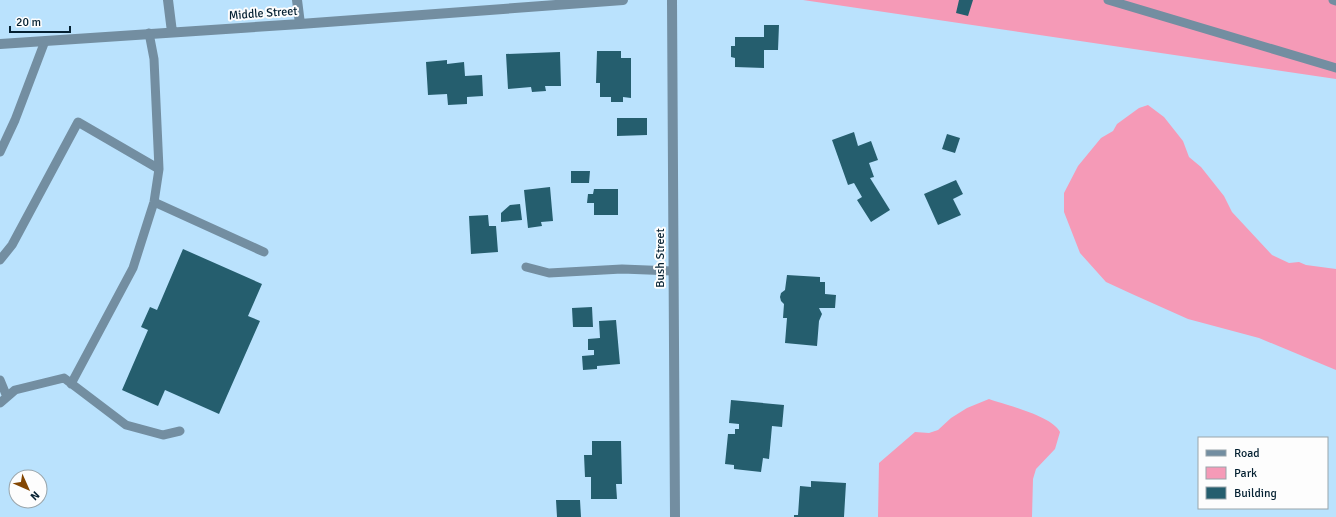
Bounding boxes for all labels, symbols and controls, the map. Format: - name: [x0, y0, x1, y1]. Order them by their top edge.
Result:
- street label: Middle Street: [228, 4, 298, 23]
- scale bar: [10, 8, 70, 34]
- text: 20 m: [16, 15, 41, 30]
- street label: Bush Street: [653, 228, 668, 288]
- legend: [1198, 437, 1328, 509]
- text: Road: [1234, 446, 1260, 461]
- text: Park: [1234, 466, 1257, 481]
- north arrow: [8, 469, 48, 509]
- text: Building: [1234, 486, 1277, 501]
- text: N: [27, 488, 42, 503]

